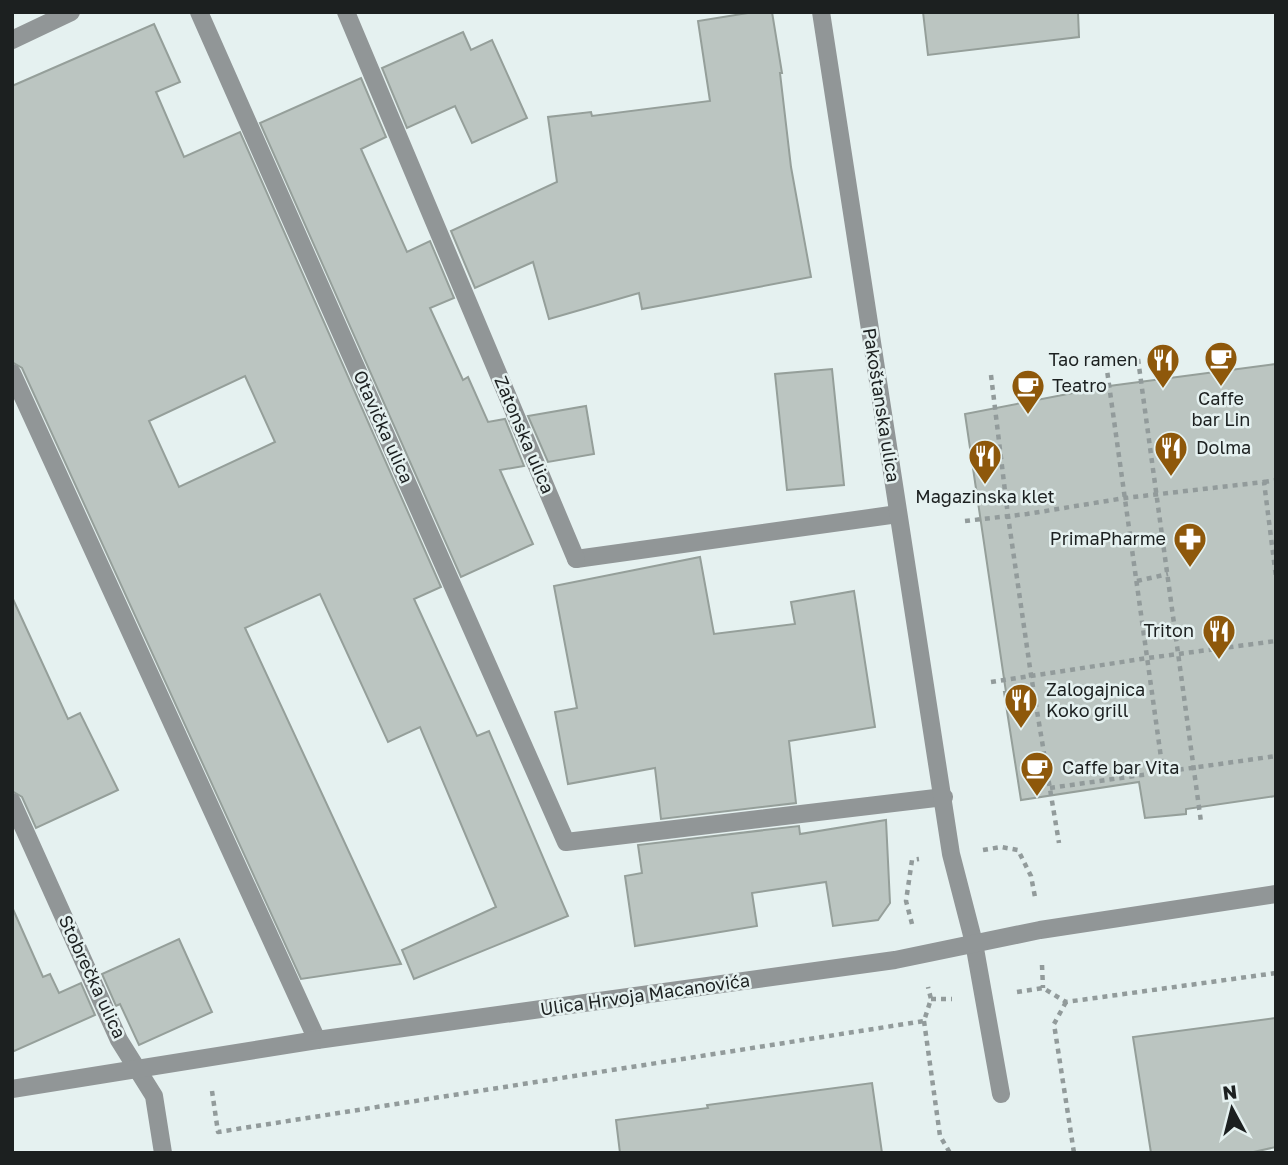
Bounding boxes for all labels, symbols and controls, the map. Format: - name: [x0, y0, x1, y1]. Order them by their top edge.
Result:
- street label: Pakoštanska ulica: [859, 326, 905, 484]
- cafe icon: Caffe bar Lin: [1202, 339, 1240, 388]
- restaurant icon: Tao ramen: [1144, 341, 1182, 390]
- place label: Tao ramen: [1049, 348, 1138, 370]
- street label: Otavička ulica: [349, 367, 419, 486]
- cafe icon: Teatro: [1009, 367, 1047, 416]
- street label: Zatonska ulica: [490, 373, 560, 497]
- place label: Teatro: [1052, 374, 1107, 396]
- place label: Caffe bar Lin: [1192, 387, 1250, 430]
- restaurant icon: Dolma: [1152, 429, 1190, 478]
- place label: Dolma: [1196, 436, 1251, 458]
- restaurant icon: Magazinska klet: [966, 437, 1004, 486]
- place label: Magazinska klet: [915, 485, 1055, 507]
- pharmacy icon: PrimaPharme: [1171, 520, 1209, 569]
- place label: PrimaPharme: [1050, 527, 1166, 549]
- restaurant icon: Triton: [1200, 612, 1238, 661]
- place label: Triton: [1144, 619, 1194, 641]
- place label: Zalogajnica Koko grill: [1046, 678, 1145, 721]
- restaurant icon: Zalogajnica Koko grill: [1002, 681, 1040, 730]
- cafe icon: Caffe bar Vita: [1018, 749, 1056, 798]
- place label: Caffe bar Vita: [1062, 756, 1180, 778]
- street label: Stobrečka ulica: [55, 911, 131, 1042]
- street label: Ulica Hrvoja Macanovića: [539, 968, 751, 1020]
- north arrow: [1197, 1074, 1267, 1144]
- text: N: [1221, 1079, 1238, 1104]

